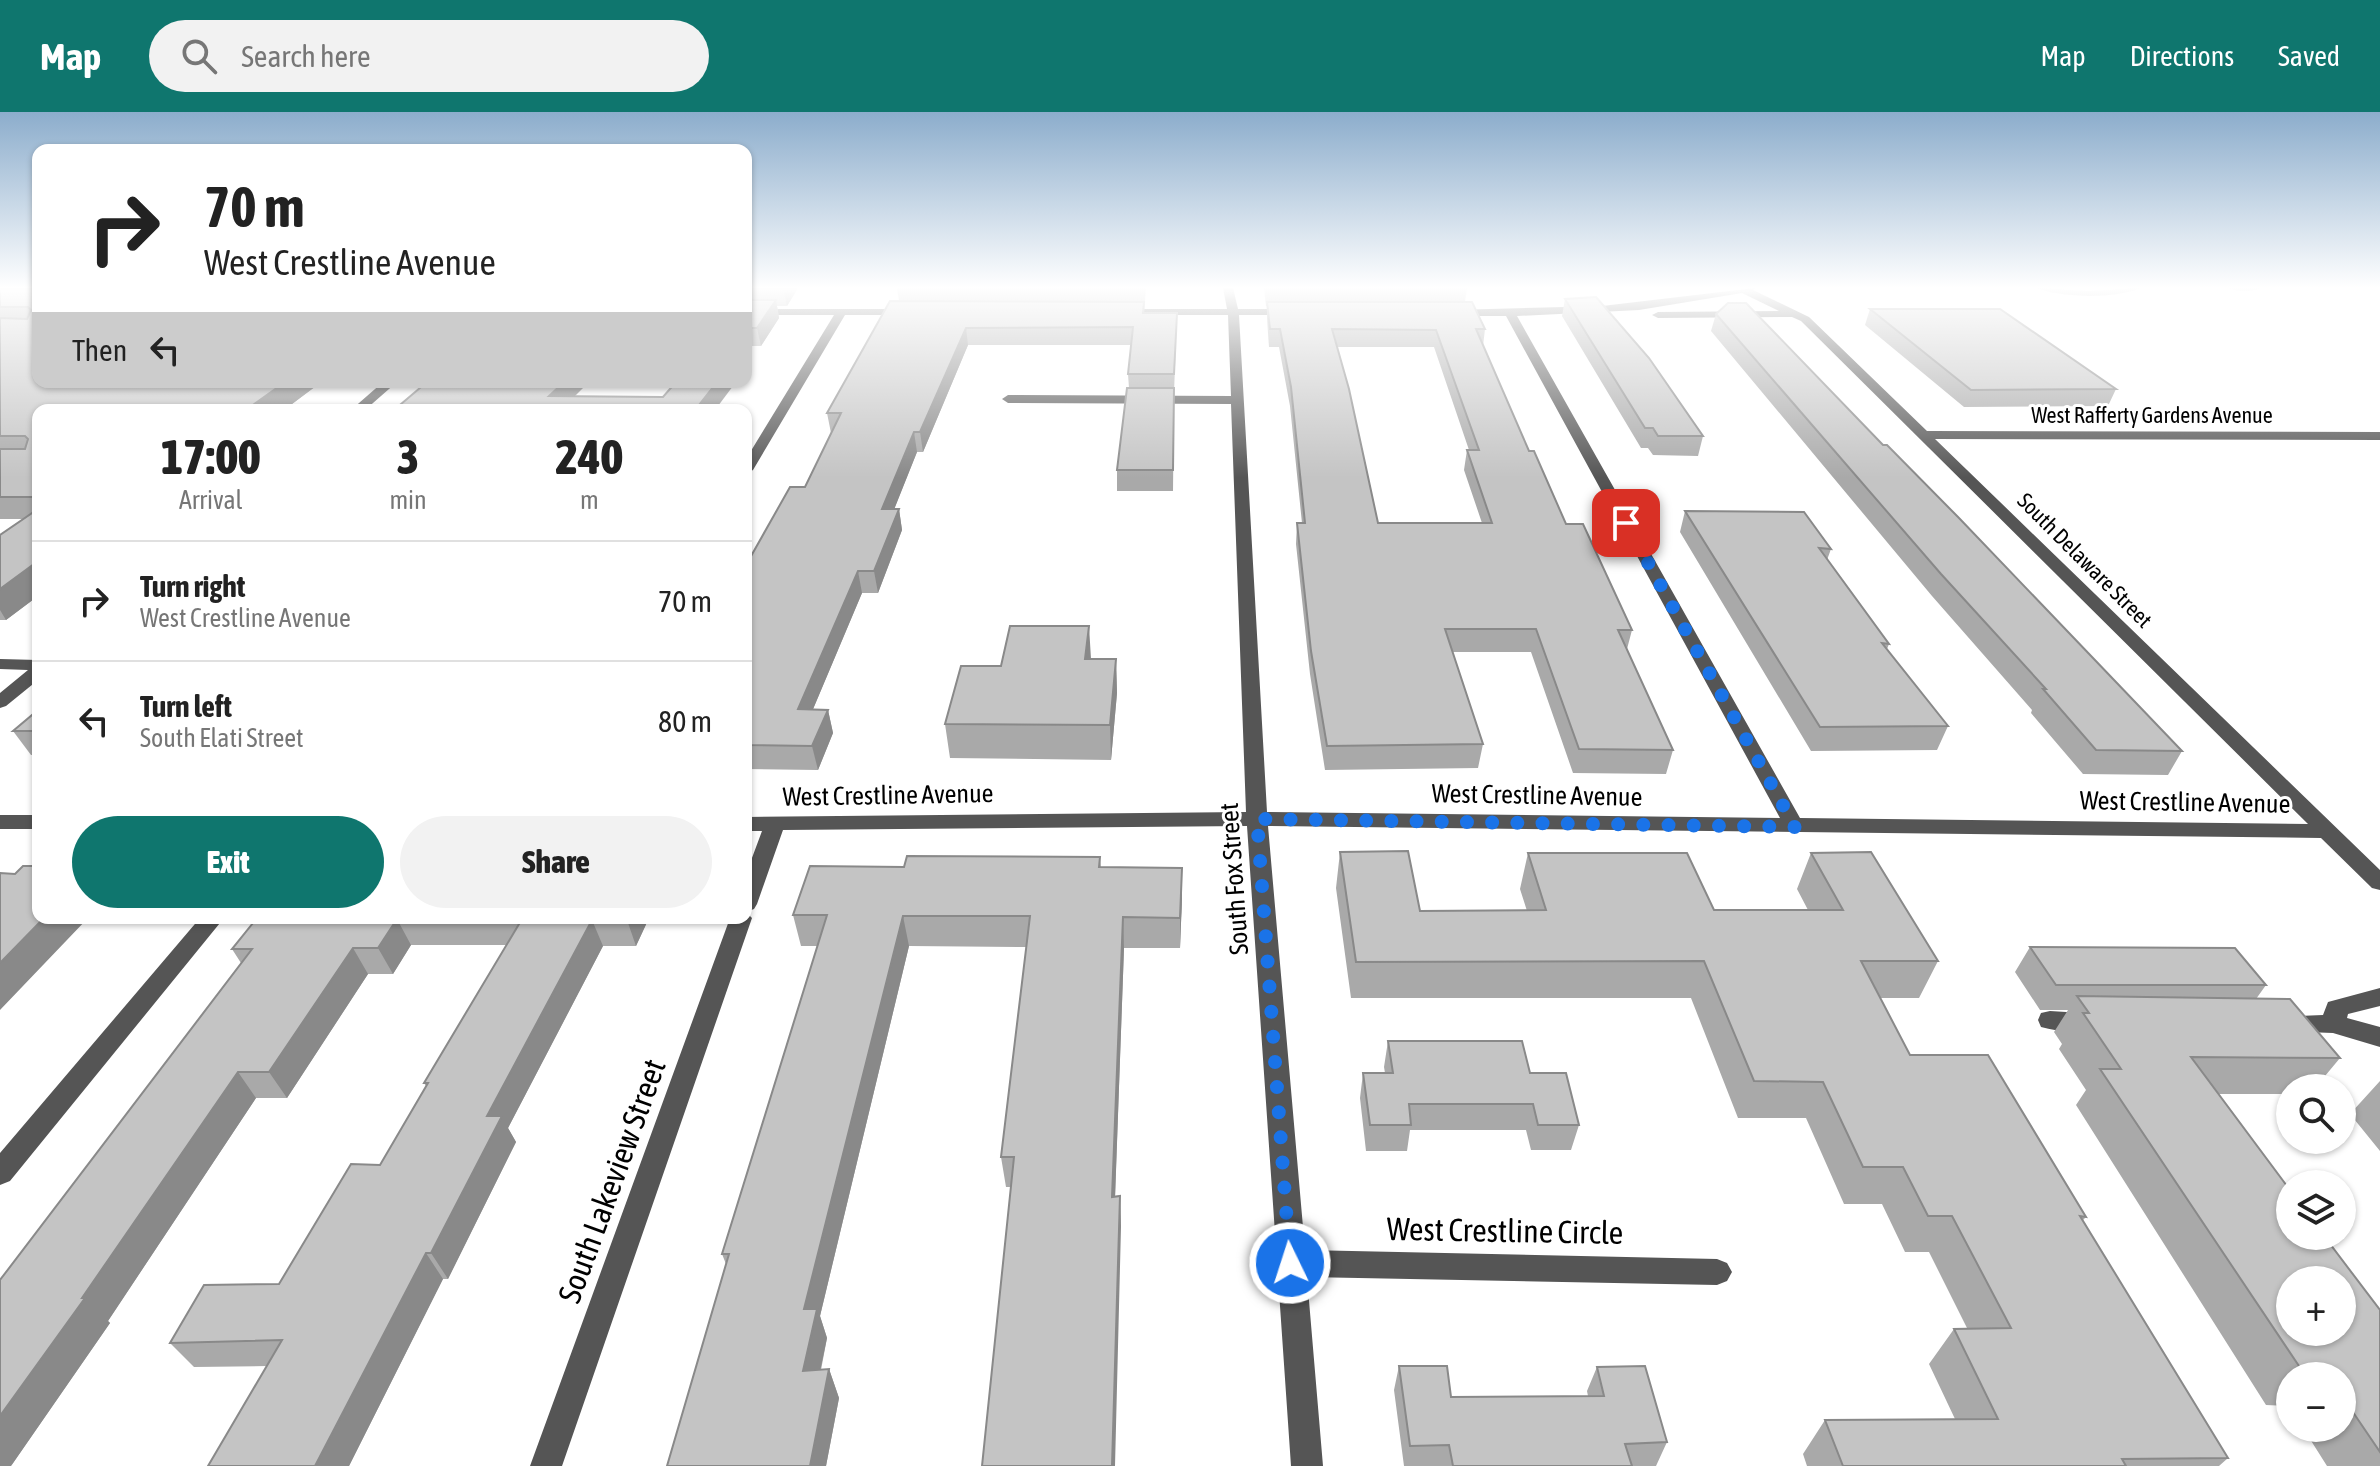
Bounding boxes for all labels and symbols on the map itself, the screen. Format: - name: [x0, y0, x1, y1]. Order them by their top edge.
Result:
- street label: West Rafferty Gardens Avenue: [2031, 402, 2273, 428]
- street label: South Delaware Street: [2012, 487, 2158, 633]
- pin: [1592, 489, 1660, 557]
- street label: West Crestline Avenue: [782, 778, 994, 812]
- street label: West Crestline Avenue: [1431, 778, 1643, 812]
- street label: West Crestline Avenue: [2079, 785, 2291, 819]
- street label: South Fox Street: [1214, 802, 1254, 956]
- street label: South Lakeview Street: [550, 1054, 673, 1308]
- street label: West Crestline Circle: [1386, 1210, 1624, 1251]
- position arrow: [1248, 1221, 1332, 1305]

